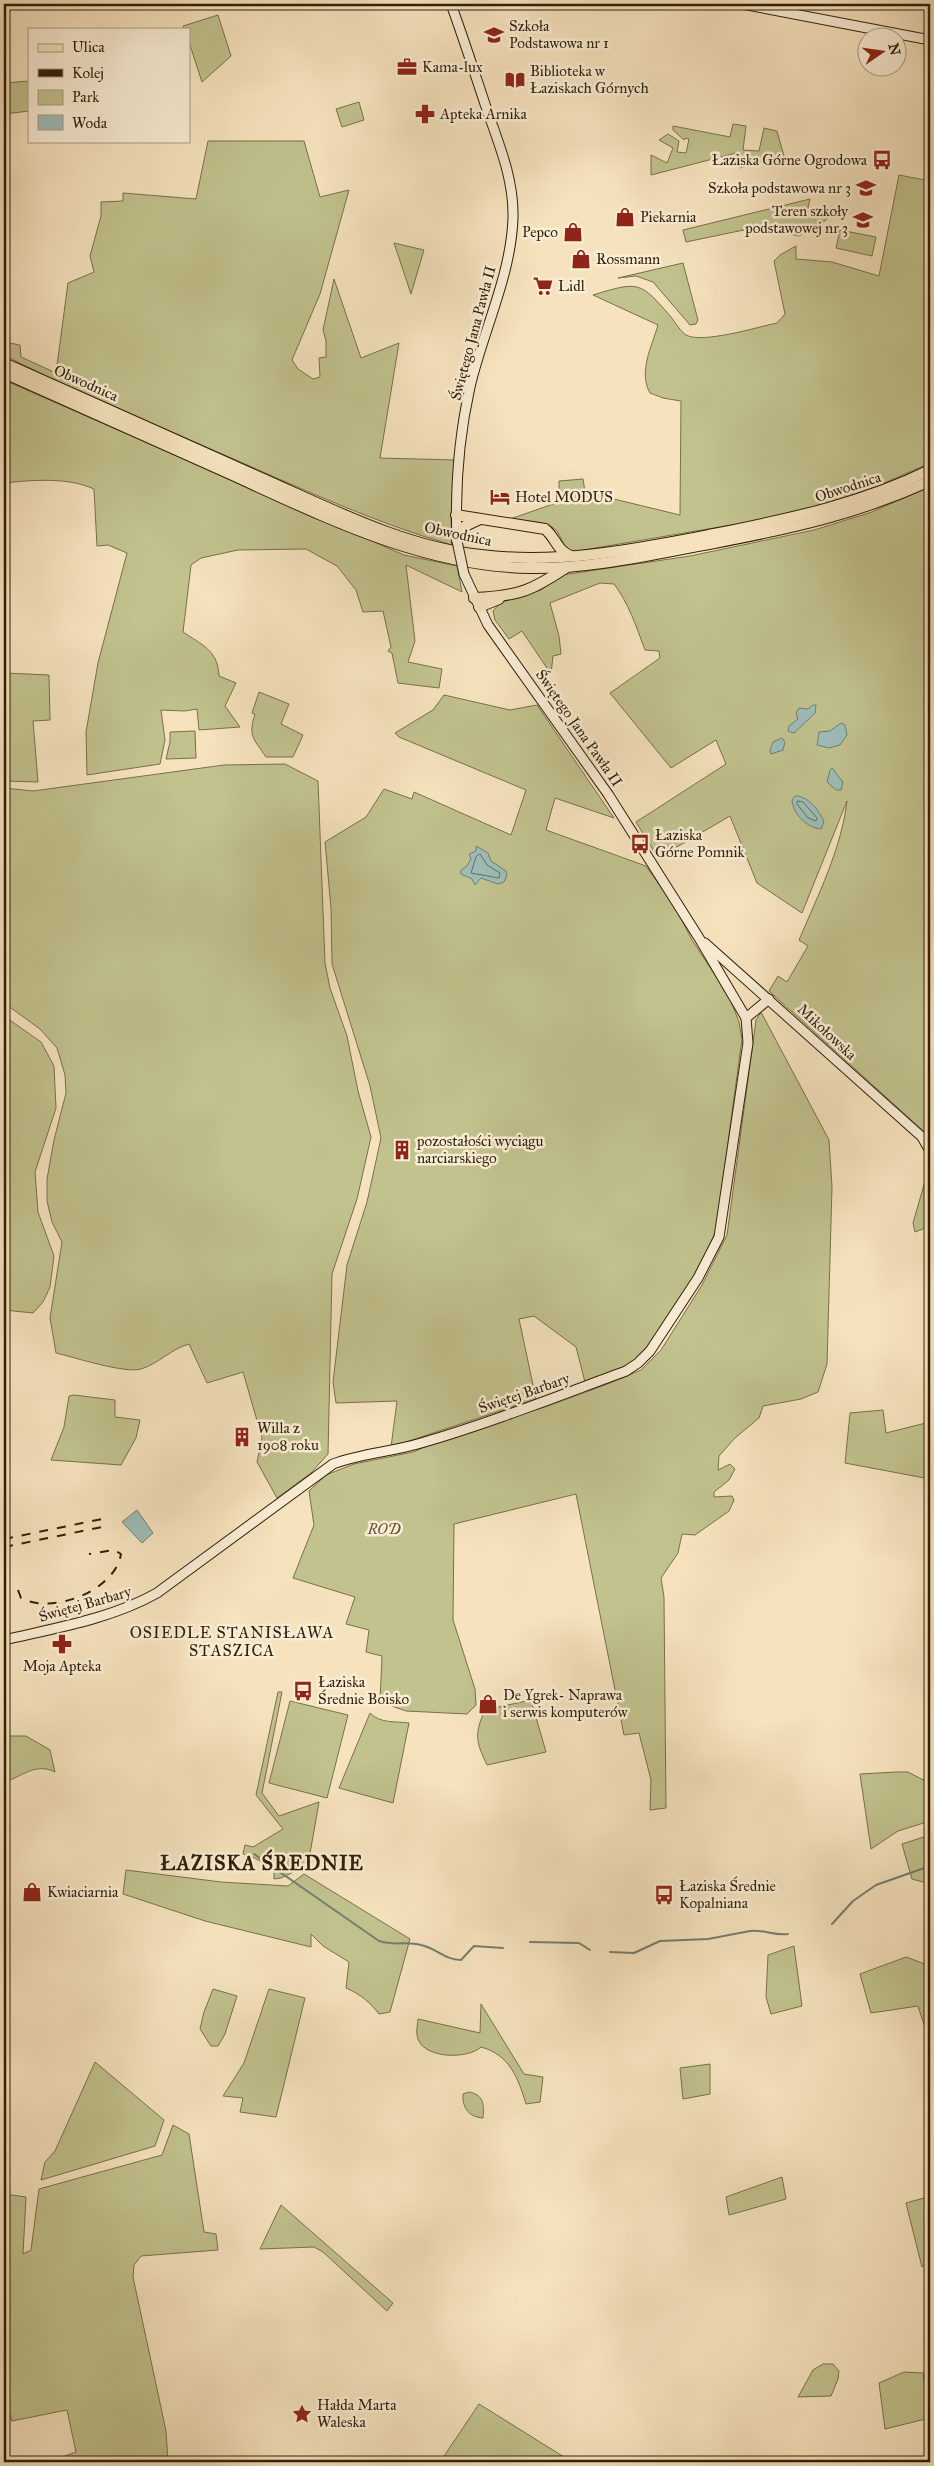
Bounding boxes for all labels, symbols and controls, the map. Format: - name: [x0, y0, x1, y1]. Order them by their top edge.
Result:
- place label: Szkoła Podstawowa nr 1: [509, 17, 609, 52]
- school or university icon: Szkoła Podstawowa nr 1: [483, 24, 505, 46]
- legend: [28, 28, 190, 142]
- north arrow: [856, 28, 906, 78]
- text: Ulica: [72, 38, 105, 56]
- text: N: [885, 41, 904, 57]
- office icon: Kama-lux: [396, 56, 418, 78]
- place label: Kama-lux: [422, 58, 483, 76]
- place label: Biblioteka w Łaziskach Górnych: [530, 62, 649, 97]
- text: Kolej: [72, 64, 104, 82]
- library icon: Biblioteka w Łaziskach Górnych: [504, 69, 526, 91]
- text: Park: [72, 88, 99, 106]
- pharmacy icon: Apteka Arnika: [414, 103, 436, 125]
- place label: Apteka Arnika: [439, 105, 528, 123]
- text: Woda: [72, 114, 108, 132]
- bus stop icon: Łaziska Górne Ogrodowa: [871, 149, 893, 171]
- place label: Łaziska Górne Ogrodowa: [712, 151, 868, 169]
- school or university icon: Szkoła podstawowa nr 3: [855, 177, 877, 199]
- place label: Szkoła podstawowa nr 3: [708, 179, 851, 197]
- place label: Teren szkoły podstawowej nr 3: [744, 202, 849, 237]
- shop icon: Piekarnia: [614, 206, 636, 228]
- place label: Piekarnia: [640, 208, 697, 226]
- school or university icon: Teren szkoły podstawowej nr 3: [852, 209, 874, 231]
- shop icon: Pepco: [562, 221, 584, 243]
- place label: Pepco: [522, 223, 558, 241]
- shop icon: Rossmann: [570, 248, 592, 270]
- place label: Rossmann: [596, 250, 660, 268]
- street label: Świętego Jana Pawła II: [445, 263, 501, 403]
- supermarket icon: Lidl: [532, 275, 554, 297]
- place label: Lidl: [558, 277, 586, 295]
- street label: Obwodnica: [51, 361, 121, 405]
- street label: Obwodnica: [813, 468, 884, 506]
- hotel icon: Hotel MODUS: [489, 486, 511, 508]
- place label: Hotel MODUS: [515, 488, 613, 506]
- street label: Obwodnica: [423, 518, 494, 550]
- street label: Świętego Jana Pawła II: [531, 665, 627, 791]
- place label: Łaziska Górne Pomnik: [655, 826, 745, 861]
- bus stop icon: Łaziska Górne Pomnik: [629, 833, 651, 855]
- street label: Mikołowska: [794, 1000, 861, 1064]
- place label: pozostałości wyciągu narciarskiego: [416, 1132, 543, 1167]
- building icon: pozostałości wyciągu narciarskiego: [391, 1139, 413, 1161]
- street label: Świętej Barbary: [476, 1368, 573, 1417]
- place label: Willa z 1908 roku: [257, 1419, 319, 1454]
- building icon: Willa z 1908 roku: [231, 1426, 253, 1448]
- park label: ROD: [366, 1520, 401, 1538]
- street label: Świętej Barbary: [36, 1581, 134, 1626]
- district label: OSIEDLE STANISŁAWA STASZICA: [130, 1623, 334, 1660]
- pharmacy icon: Moja Apteka: [51, 1633, 73, 1655]
- place label: Moja Apteka: [23, 1657, 102, 1675]
- place label: Łaziska Średnie Boisko: [318, 1673, 410, 1708]
- bus stop icon: Łaziska Średnie Boisko: [292, 1680, 314, 1702]
- place label: De Ygrek- Naprawa i serwis komputerów: [503, 1686, 628, 1721]
- shop icon: De Ygrek- Naprawa i serwis komputerów: [477, 1693, 499, 1715]
- district label: ŁAZISKA ŚREDNIE: [160, 1849, 364, 1875]
- place label: Łaziska Średnie Kopalniana: [679, 1876, 776, 1912]
- shop icon: Kwiaciarnia: [21, 1881, 43, 1903]
- place label: Kwiaciarnia: [47, 1883, 119, 1901]
- bus stop icon: Łaziska Średnie Kopalniana: [653, 1884, 675, 1906]
- place label: Hałda Marta Waleska: [317, 2396, 397, 2431]
- place icon: Hałda Marta Waleska: [291, 2403, 313, 2425]

